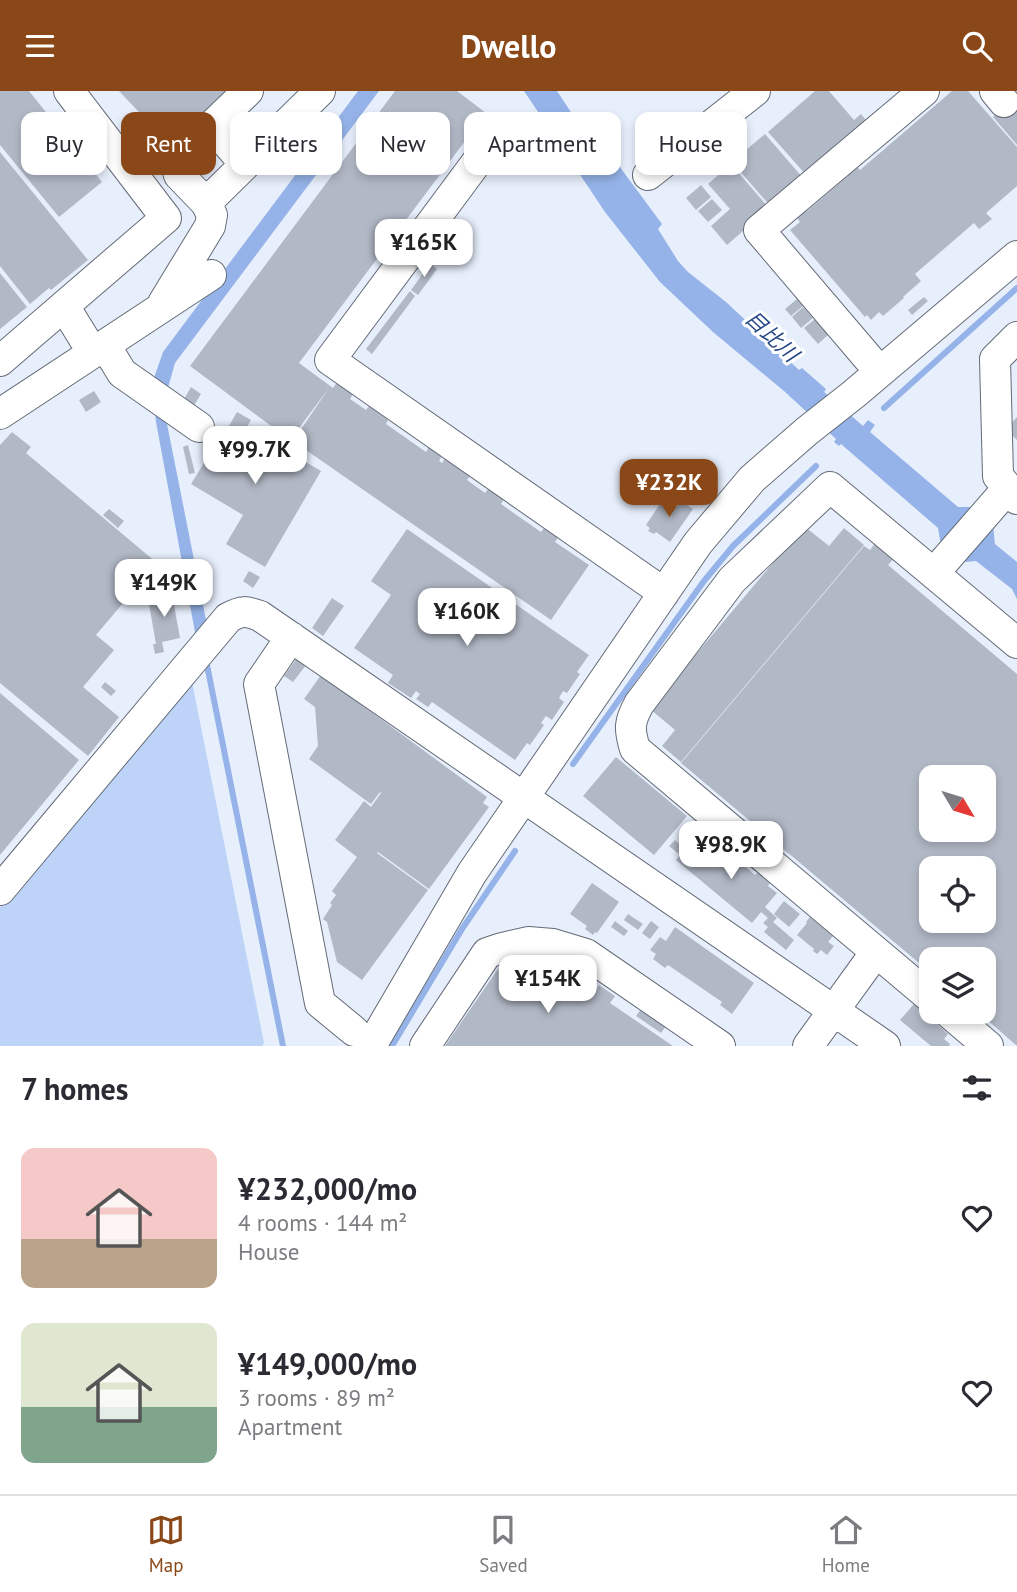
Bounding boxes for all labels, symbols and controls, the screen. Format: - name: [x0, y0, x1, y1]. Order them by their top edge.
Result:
- text: Dwello: [461, 25, 556, 67]
- icon: menu: [21, 27, 59, 65]
- icon: search: [958, 27, 996, 65]
- chip: Buy: [21, 112, 107, 175]
- chip: Rent: [121, 112, 216, 175]
- chip: Filters: [230, 112, 342, 175]
- chip: New: [356, 112, 450, 175]
- chip: Apartment: [464, 112, 621, 175]
- chip: House: [635, 112, 747, 175]
- pin: ¥165K: [375, 219, 473, 279]
- text: ¥165K: [391, 227, 457, 256]
- water label: 目比川: [740, 305, 806, 369]
- pin: ¥99.7K: [198, 427, 312, 486]
- text: ¥99.7K: [219, 434, 291, 463]
- pin: ¥232K: [620, 459, 718, 519]
- text: ¥232K: [636, 467, 702, 496]
- pin: ¥149K: [115, 559, 213, 619]
- text: ¥149K: [131, 567, 197, 596]
- pin: ¥160K: [418, 589, 516, 648]
- text: ¥160K: [434, 596, 500, 625]
- north arrow: [919, 765, 996, 842]
- map controls: [919, 765, 996, 1024]
- pin: ¥98.9K: [674, 821, 788, 881]
- text: ¥98.9K: [695, 829, 767, 858]
- button: locate: [919, 856, 996, 933]
- button: layers: [919, 947, 996, 1024]
- pin: ¥154K: [499, 955, 597, 1015]
- text: ¥154K: [515, 963, 581, 992]
- text: 7 homes: [21, 1069, 129, 1108]
- icon: filters: [958, 1069, 996, 1107]
- text: ¥232,000/mo: [238, 1169, 417, 1208]
- icon: home: [77, 1176, 161, 1260]
- icon: heart: [958, 1199, 996, 1237]
- text: 4 rooms · 144 m²: [238, 1208, 407, 1237]
- text: House: [238, 1237, 300, 1266]
- text: ¥149,000/mo: [238, 1344, 417, 1383]
- icon: home: [77, 1351, 161, 1435]
- icon: heart: [958, 1374, 996, 1412]
- text: 3 rooms · 89 m²: [238, 1383, 395, 1412]
- text: Apartment: [238, 1412, 342, 1441]
- tab: Map: [147, 1511, 185, 1577]
- tab: Saved: [479, 1511, 528, 1577]
- tab: Home: [822, 1511, 870, 1577]

